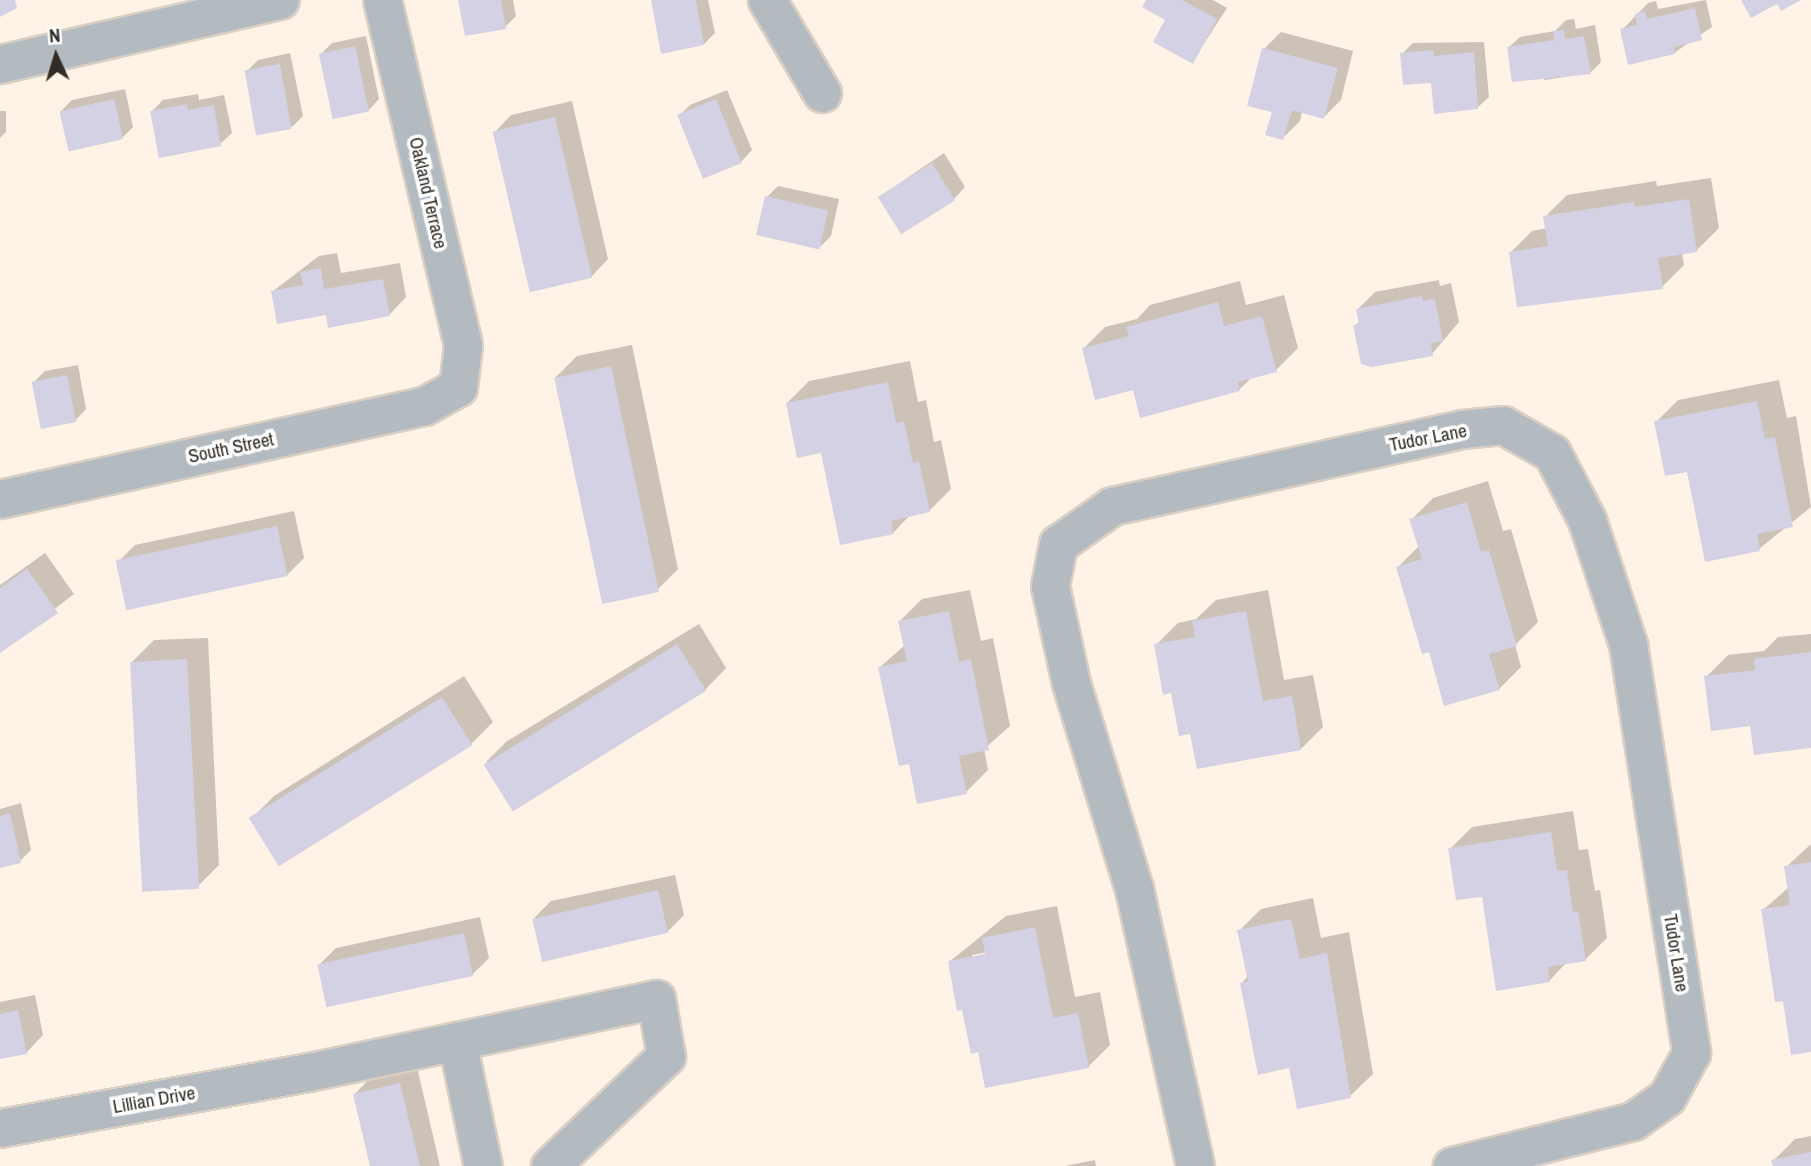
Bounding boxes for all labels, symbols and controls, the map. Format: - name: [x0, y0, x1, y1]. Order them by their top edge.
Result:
- north arrow: [21, 21, 91, 91]
- text: N: [48, 22, 61, 48]
- street label: Oakland Terrace: [404, 135, 452, 251]
- street label: Tudor Lane: [1387, 419, 1469, 457]
- street label: South Street: [186, 428, 276, 468]
- street label: Tudor Lane: [1659, 913, 1693, 993]
- street label: Lillian Drive: [111, 1082, 197, 1118]

